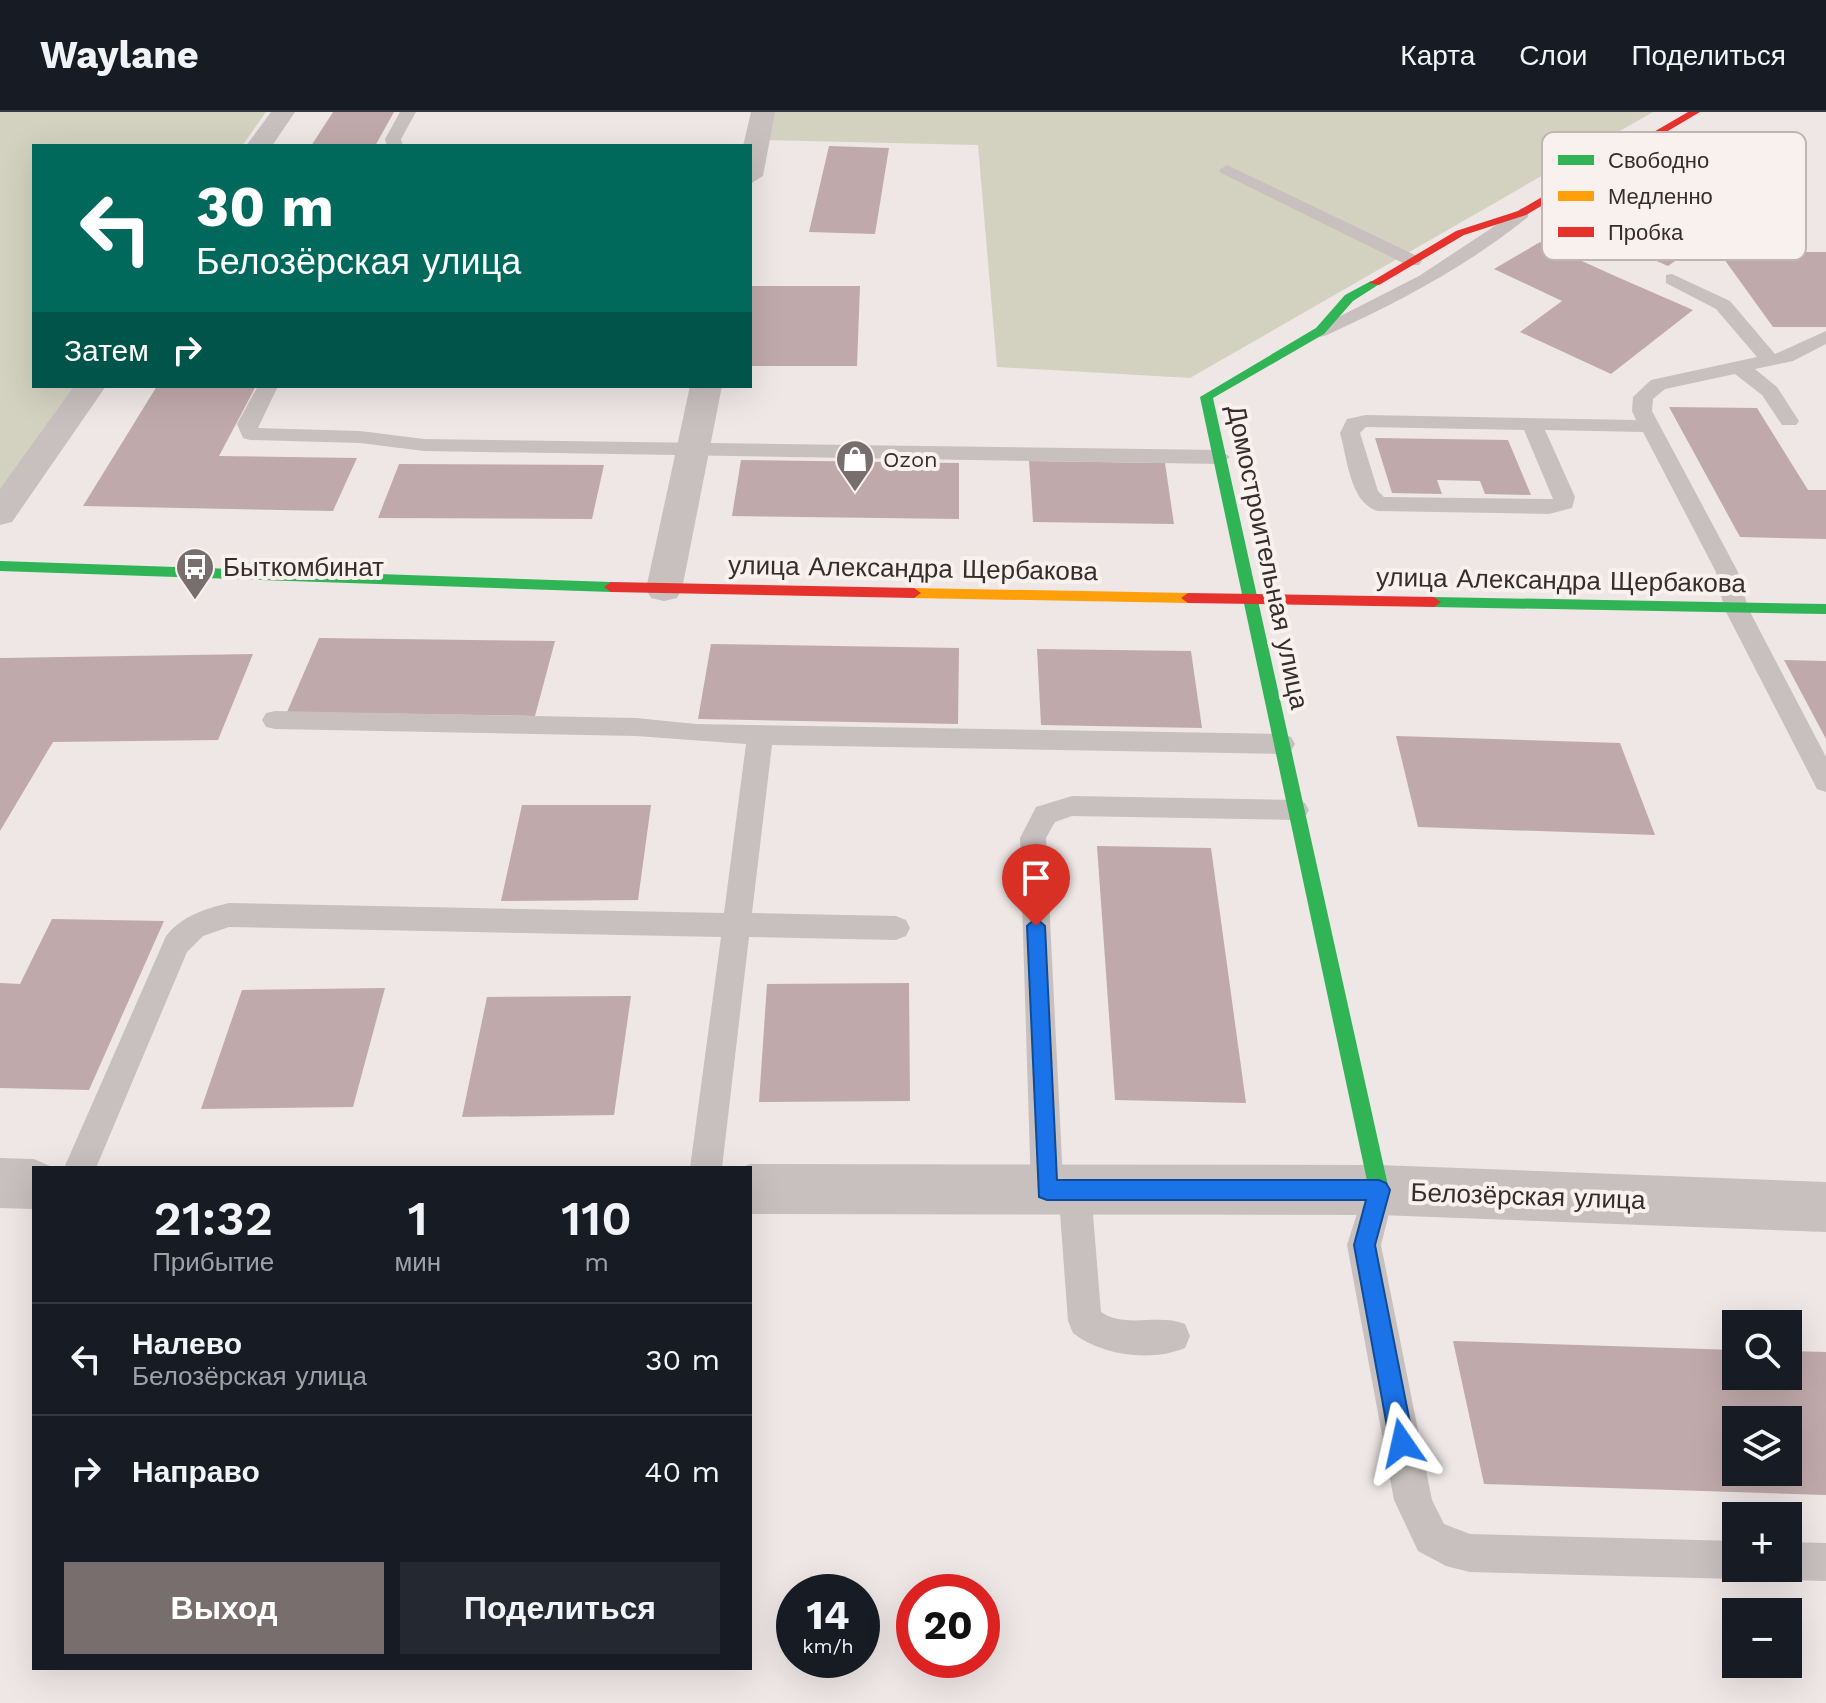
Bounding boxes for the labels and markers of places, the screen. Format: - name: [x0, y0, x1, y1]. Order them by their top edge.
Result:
- shop icon: Ozon: [834, 438, 876, 493]
- place label: Ozon: [883, 447, 938, 472]
- bus stop icon: Быткомбинат: [174, 546, 216, 601]
- place label: Быткомбинат: [223, 552, 384, 582]
- pin: [1002, 844, 1070, 926]

